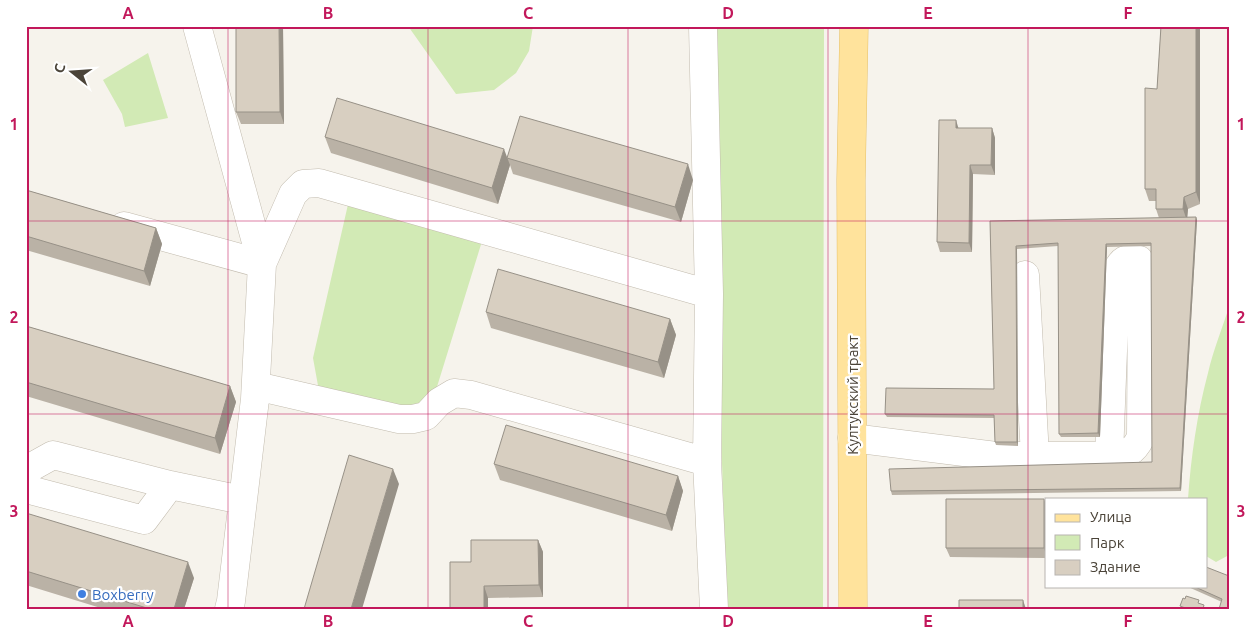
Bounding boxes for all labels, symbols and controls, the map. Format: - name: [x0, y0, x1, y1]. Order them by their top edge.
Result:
- text: A: [122, 4, 134, 22]
- text: B: [323, 4, 333, 22]
- text: C: [523, 4, 533, 22]
- text: D: [722, 4, 734, 22]
- text: E: [923, 4, 933, 22]
- text: F: [1124, 4, 1133, 22]
- north arrow: [48, 48, 98, 98]
- text: С: [51, 62, 69, 75]
- text: 1: [9, 115, 19, 133]
- text: 1: [1236, 115, 1246, 133]
- text: 2: [9, 308, 19, 326]
- text: 2: [1236, 308, 1246, 326]
- street label: Култукский тракт: [844, 335, 861, 455]
- legend: [1045, 498, 1208, 588]
- text: 3: [9, 502, 19, 520]
- text: 3: [1236, 502, 1246, 520]
- text: Улица: [1090, 508, 1132, 525]
- text: Парк: [1090, 534, 1125, 551]
- text: Здание: [1090, 558, 1141, 575]
- place label: Boxberry: [92, 586, 154, 603]
- marker: Boxberry: [76, 588, 88, 600]
- text: A: [122, 612, 134, 630]
- text: B: [323, 612, 333, 630]
- text: C: [523, 612, 533, 630]
- text: D: [722, 612, 734, 630]
- text: E: [923, 612, 933, 630]
- text: F: [1124, 612, 1133, 630]

